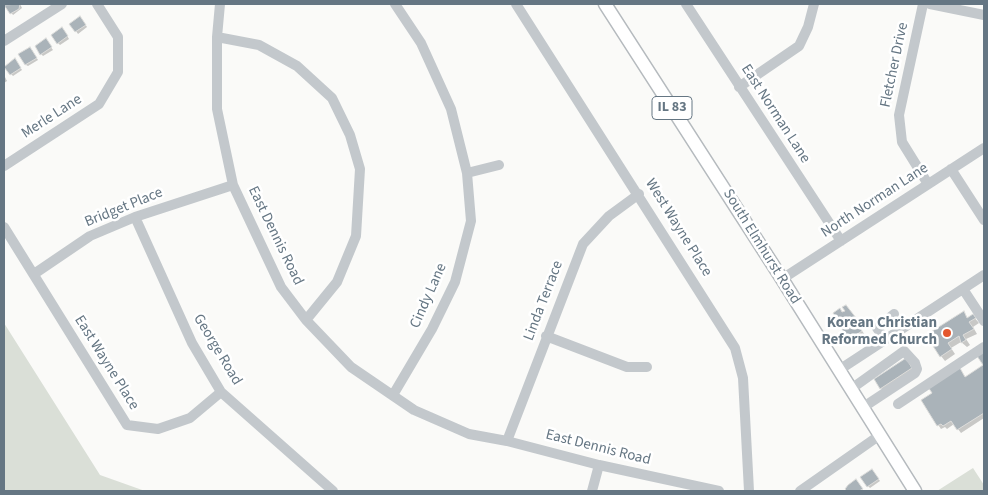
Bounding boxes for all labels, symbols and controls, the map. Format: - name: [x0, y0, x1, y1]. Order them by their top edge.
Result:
- street label: Fletcher Drive: [877, 21, 913, 109]
- street label: East Norman Lane: [736, 61, 814, 167]
- street label: Merle Lane: [18, 91, 86, 143]
- road number: IL 83: [652, 96, 692, 120]
- street label: North Norman Lane: [818, 160, 932, 242]
- street label: West Wayne Place: [641, 176, 715, 280]
- street label: Bridget Place: [82, 184, 166, 232]
- street label: East Dennis Road: [243, 184, 307, 288]
- street label: South Elmhurst Road: [718, 186, 804, 308]
- street label: Linda Terrace: [521, 259, 567, 343]
- street label: Cindy Lane: [407, 261, 451, 331]
- street label: George Road: [189, 311, 245, 389]
- street label: East Wayne Place: [70, 312, 142, 414]
- place label: Korean Christian Reformed Church: [822, 315, 937, 350]
- marker: Korean Christian Reformed Church: [941, 327, 953, 339]
- street label: East Dennis Road: [544, 426, 652, 470]

